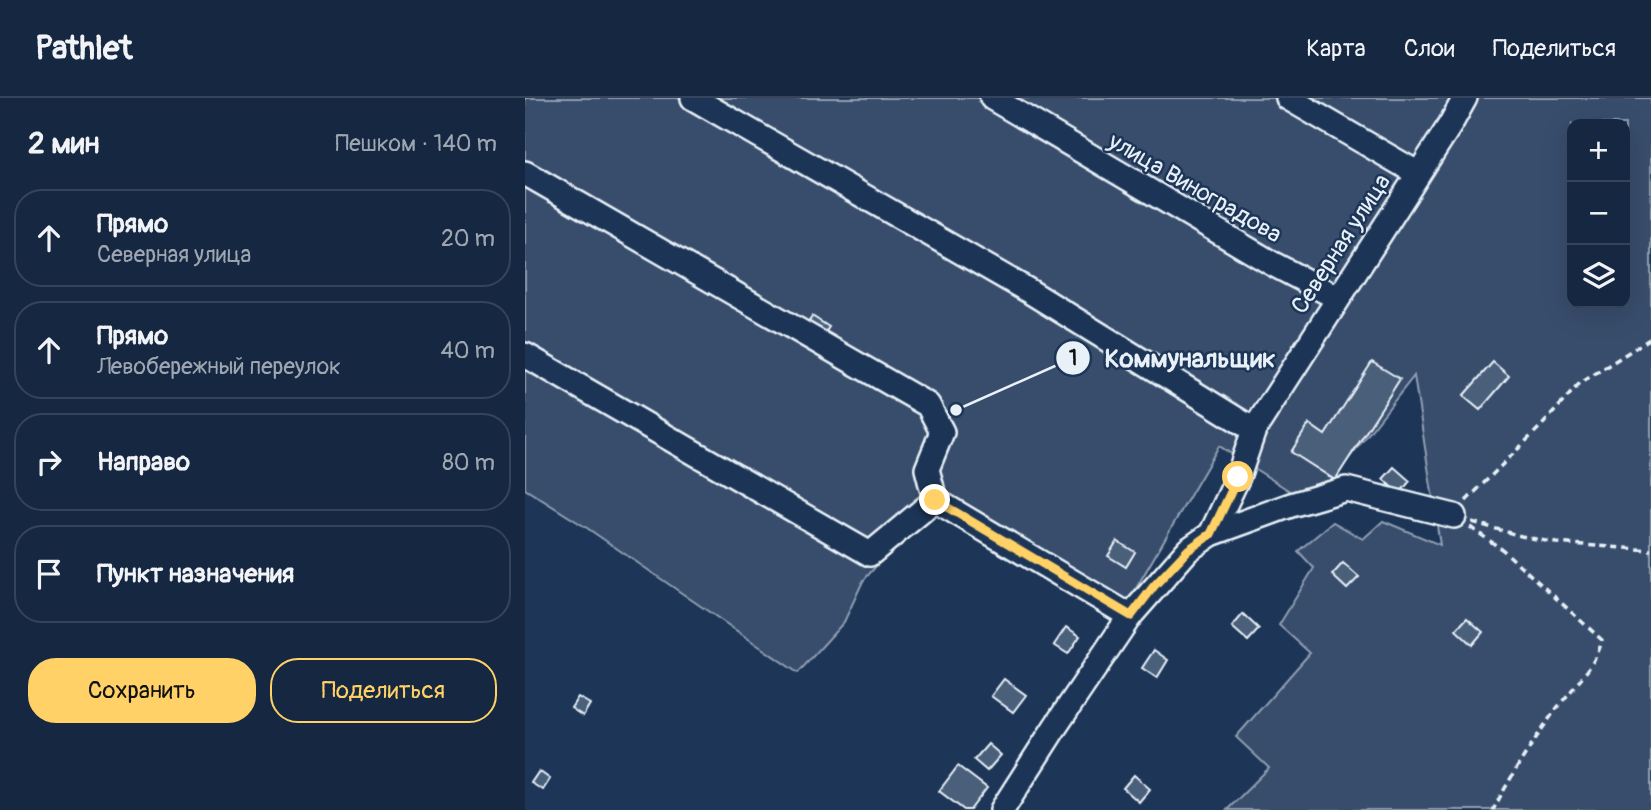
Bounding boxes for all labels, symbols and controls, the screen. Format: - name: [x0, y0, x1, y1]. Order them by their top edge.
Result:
- text: Pathlet: [35, 28, 132, 69]
- text: Карта: [1306, 34, 1366, 63]
- text: Слои: [1404, 34, 1455, 63]
- text: Поделиться: [1493, 34, 1616, 63]
- map controls: [1567, 119, 1630, 308]
- button: +: [1567, 119, 1630, 182]
- text: 2 мин: [28, 125, 99, 162]
- street label: улица Виноградова: [1102, 126, 1287, 249]
- text: Пешком · 140 m: [335, 129, 497, 158]
- street label: Северная улица: [1285, 169, 1397, 319]
- button: −: [1567, 182, 1630, 245]
- text: Прямо: [97, 208, 168, 240]
- icon: ahead: [30, 219, 68, 257]
- text: 20 m: [441, 224, 495, 253]
- text: Северная улица: [97, 240, 251, 269]
- button: layers: [1567, 245, 1630, 308]
- text: Прямо: [97, 320, 168, 352]
- icon: ahead: [30, 331, 68, 369]
- callout: Коммунальщик: [1055, 334, 1289, 381]
- text: 40 m: [441, 336, 495, 365]
- text: Коммунальщик: [1105, 343, 1275, 375]
- text: 1: [1069, 345, 1077, 372]
- text: Левобережный переулок: [97, 352, 341, 381]
- icon: right: [30, 443, 68, 481]
- text: Направо: [97, 446, 190, 478]
- text: 80 m: [442, 448, 495, 477]
- route start: [1222, 461, 1253, 492]
- route end: [919, 484, 950, 515]
- icon: arrive: [30, 555, 68, 593]
- text: Пункт назначения: [97, 558, 294, 590]
- button: Сохранить: [28, 658, 256, 723]
- button: Поделиться: [270, 658, 497, 723]

